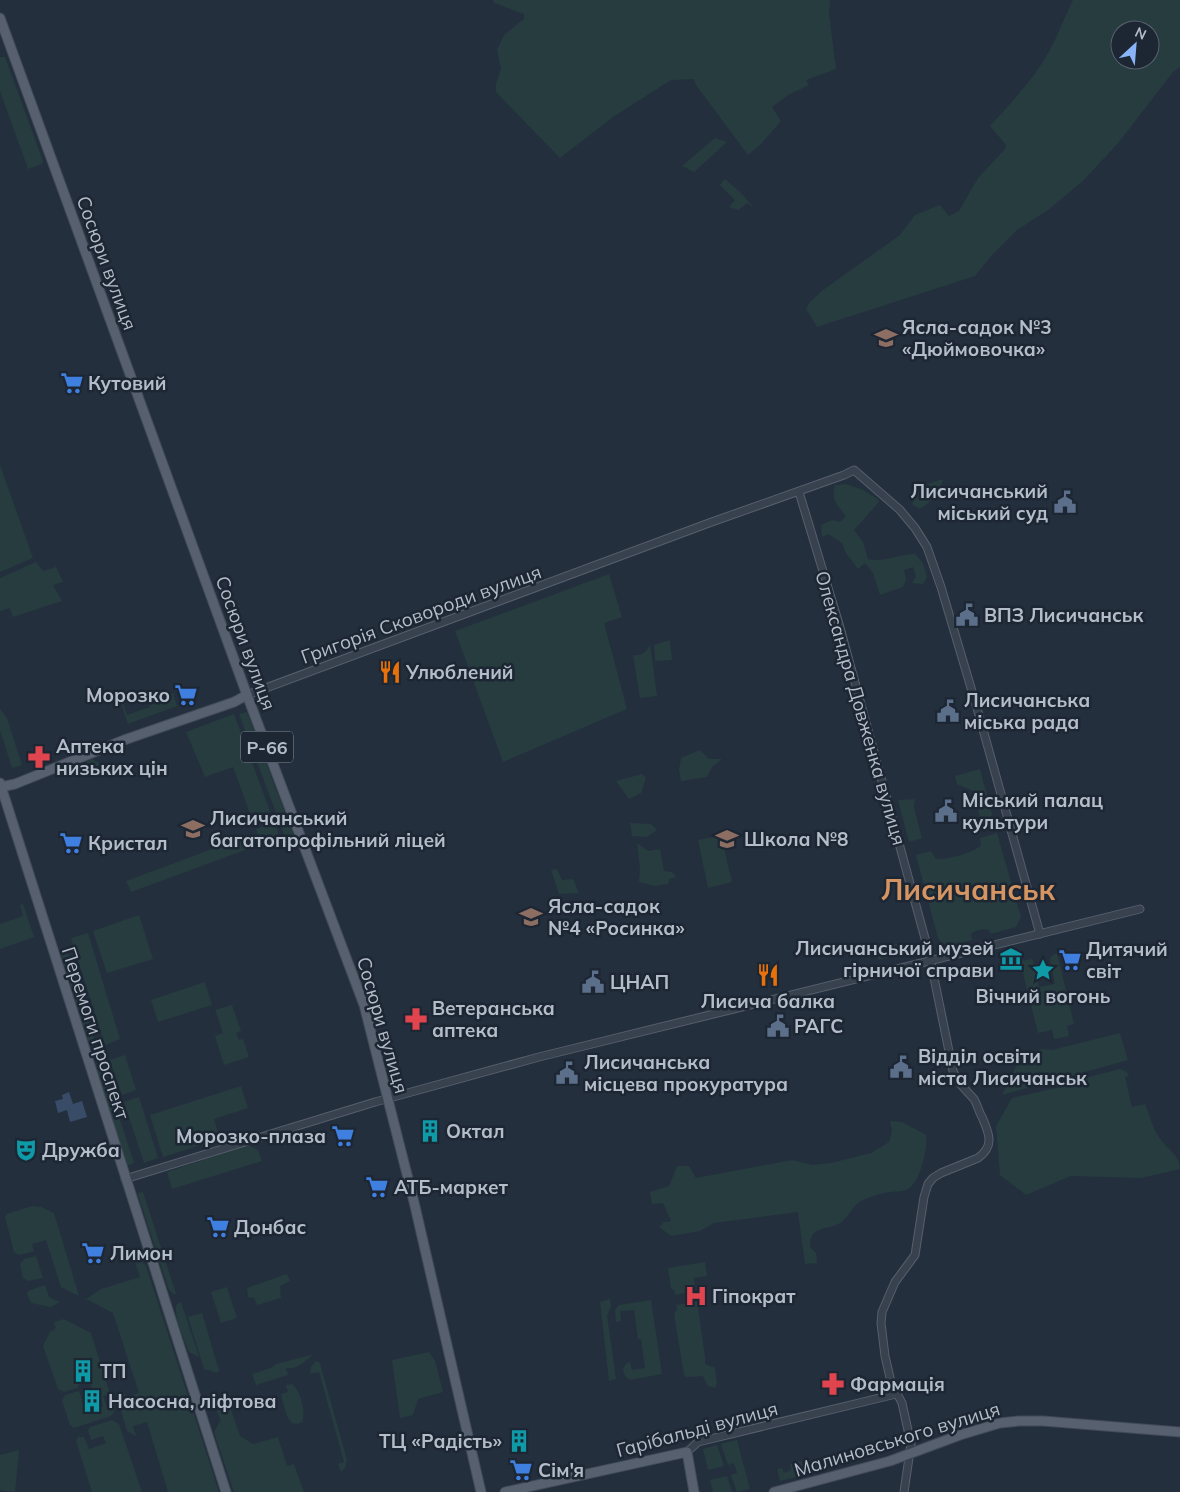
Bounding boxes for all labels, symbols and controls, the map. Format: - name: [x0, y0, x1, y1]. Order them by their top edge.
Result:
- north arrow: [1110, 20, 1160, 70]
- text: N: [1132, 23, 1149, 44]
- street label: Сосюри вулиця: [72, 193, 142, 333]
- place label: Ясла-садок №3 «Дюймовочка»: [902, 315, 1052, 361]
- school or university icon: Ясла-садок №3 «Дюймовочка»: [873, 325, 899, 351]
- supermarket icon: Кутовий: [59, 370, 85, 396]
- place label: Кутовий: [88, 371, 166, 395]
- place label: Лисичанський міський суд: [910, 479, 1048, 525]
- public building icon: Лисичанський міський суд: [1052, 489, 1078, 515]
- street label: Григорія Сковороди вулиця: [297, 559, 545, 669]
- street label: Олександра Довженка вулиця: [810, 568, 912, 848]
- street label: Сосюри вулиця: [211, 573, 281, 713]
- public building icon: ВПЗ Лисичанськ: [954, 602, 980, 628]
- place label: ВПЗ Лисичанськ: [984, 603, 1144, 627]
- restaurant icon: Улюблений: [377, 659, 403, 685]
- place label: Улюблений: [405, 660, 514, 684]
- supermarket icon: Морозко: [173, 682, 199, 708]
- place label: Морозко: [86, 683, 170, 707]
- place label: Лисичанська міська рада: [964, 688, 1090, 734]
- public building icon: Лисичанська міська рада: [935, 698, 961, 724]
- road number: Р-66: [241, 732, 293, 762]
- place label: Аптека низьких цін: [56, 734, 168, 780]
- pharmacy icon: Аптека низьких цін: [26, 744, 52, 770]
- place label: Міський палац культури: [962, 788, 1103, 834]
- public building icon: Міський палац культури: [933, 798, 959, 824]
- place label: Лисичанський багатопрофільний ліцей: [210, 806, 446, 852]
- school or university icon: Лисичанський багатопрофільний ліцей: [180, 816, 206, 842]
- school or university icon: Школа №8: [714, 826, 740, 852]
- place label: Школа №8: [744, 827, 848, 851]
- supermarket icon: Кристал: [58, 830, 84, 856]
- place label: Кристал: [88, 831, 168, 855]
- district label: Лисичанськ: [881, 871, 1056, 907]
- place label: Ясла-садок №4 «Росинка»: [548, 894, 685, 940]
- school or university icon: Ясла-садок №4 «Росинка»: [518, 904, 544, 930]
- place label: Лисичанський музей гірничої справи: [795, 936, 994, 982]
- place label: Дитячий світ: [1086, 937, 1168, 983]
- street label: Перемоги проспект: [57, 944, 135, 1123]
- museum icon: Лисичанський музей гірничої справи: [998, 946, 1024, 972]
- supermarket icon: Дитячий світ: [1057, 947, 1083, 973]
- street label: Сосюри вулиця: [352, 954, 414, 1096]
- place icon: Вічний вогонь: [1030, 957, 1056, 983]
- restaurant icon: Лисича балка: [755, 962, 781, 988]
- public building icon: ЦНАП: [580, 969, 606, 995]
- place label: ЦНАП: [610, 970, 669, 994]
- place label: Вічний вогонь: [975, 984, 1111, 1008]
- place label: Лисича балка: [701, 989, 835, 1013]
- place label: Ветеранська аптека: [432, 996, 555, 1042]
- pharmacy icon: Ветеранська аптека: [403, 1006, 429, 1032]
- public building icon: РАГС: [765, 1013, 791, 1039]
- place label: РАГС: [794, 1014, 843, 1038]
- place label: Відділ освіти міста Лисичанськ: [918, 1044, 1087, 1090]
- place label: Лисичанська місцева прокуратура: [584, 1050, 788, 1096]
- public building icon: Відділ освіти міста Лисичанськ: [888, 1054, 914, 1080]
- public building icon: Лисичанська місцева прокуратура: [554, 1060, 580, 1086]
- building icon: Октал: [417, 1118, 443, 1144]
- place label: Октал: [446, 1119, 505, 1143]
- supermarket icon: Морозко-плаза: [330, 1123, 356, 1149]
- place label: Морозко-плаза: [176, 1124, 326, 1148]
- theatre icon: Дружба: [13, 1137, 39, 1163]
- place label: Дружба: [42, 1138, 120, 1162]
- supermarket icon: АТБ-маркет: [364, 1174, 390, 1200]
- place label: АТБ-маркет: [394, 1175, 509, 1199]
- supermarket icon: Донбас: [205, 1214, 231, 1240]
- place label: Донбас: [234, 1215, 306, 1239]
- supermarket icon: Лимон: [80, 1240, 106, 1266]
- place label: Лимон: [110, 1241, 173, 1265]
- hospital icon: Гіпократ: [683, 1283, 709, 1309]
- place label: Гіпократ: [712, 1284, 796, 1308]
- building icon: ТП: [70, 1358, 96, 1384]
- place label: ТП: [100, 1359, 126, 1383]
- pharmacy icon: Фармація: [820, 1371, 846, 1397]
- place label: Фармація: [850, 1372, 945, 1396]
- building icon: Насосна, ліфтова: [79, 1388, 105, 1414]
- place label: Насосна, ліфтова: [108, 1389, 276, 1413]
- street label: Гарібальді вулиця: [614, 1396, 780, 1462]
- street label: Малиновського вулиця: [791, 1396, 1003, 1482]
- building icon: ТЦ «Радість»: [506, 1428, 532, 1454]
- place label: ТЦ «Радість»: [379, 1429, 502, 1453]
- supermarket icon: Сім'я: [508, 1457, 534, 1483]
- place label: Сім'я: [538, 1458, 584, 1482]

